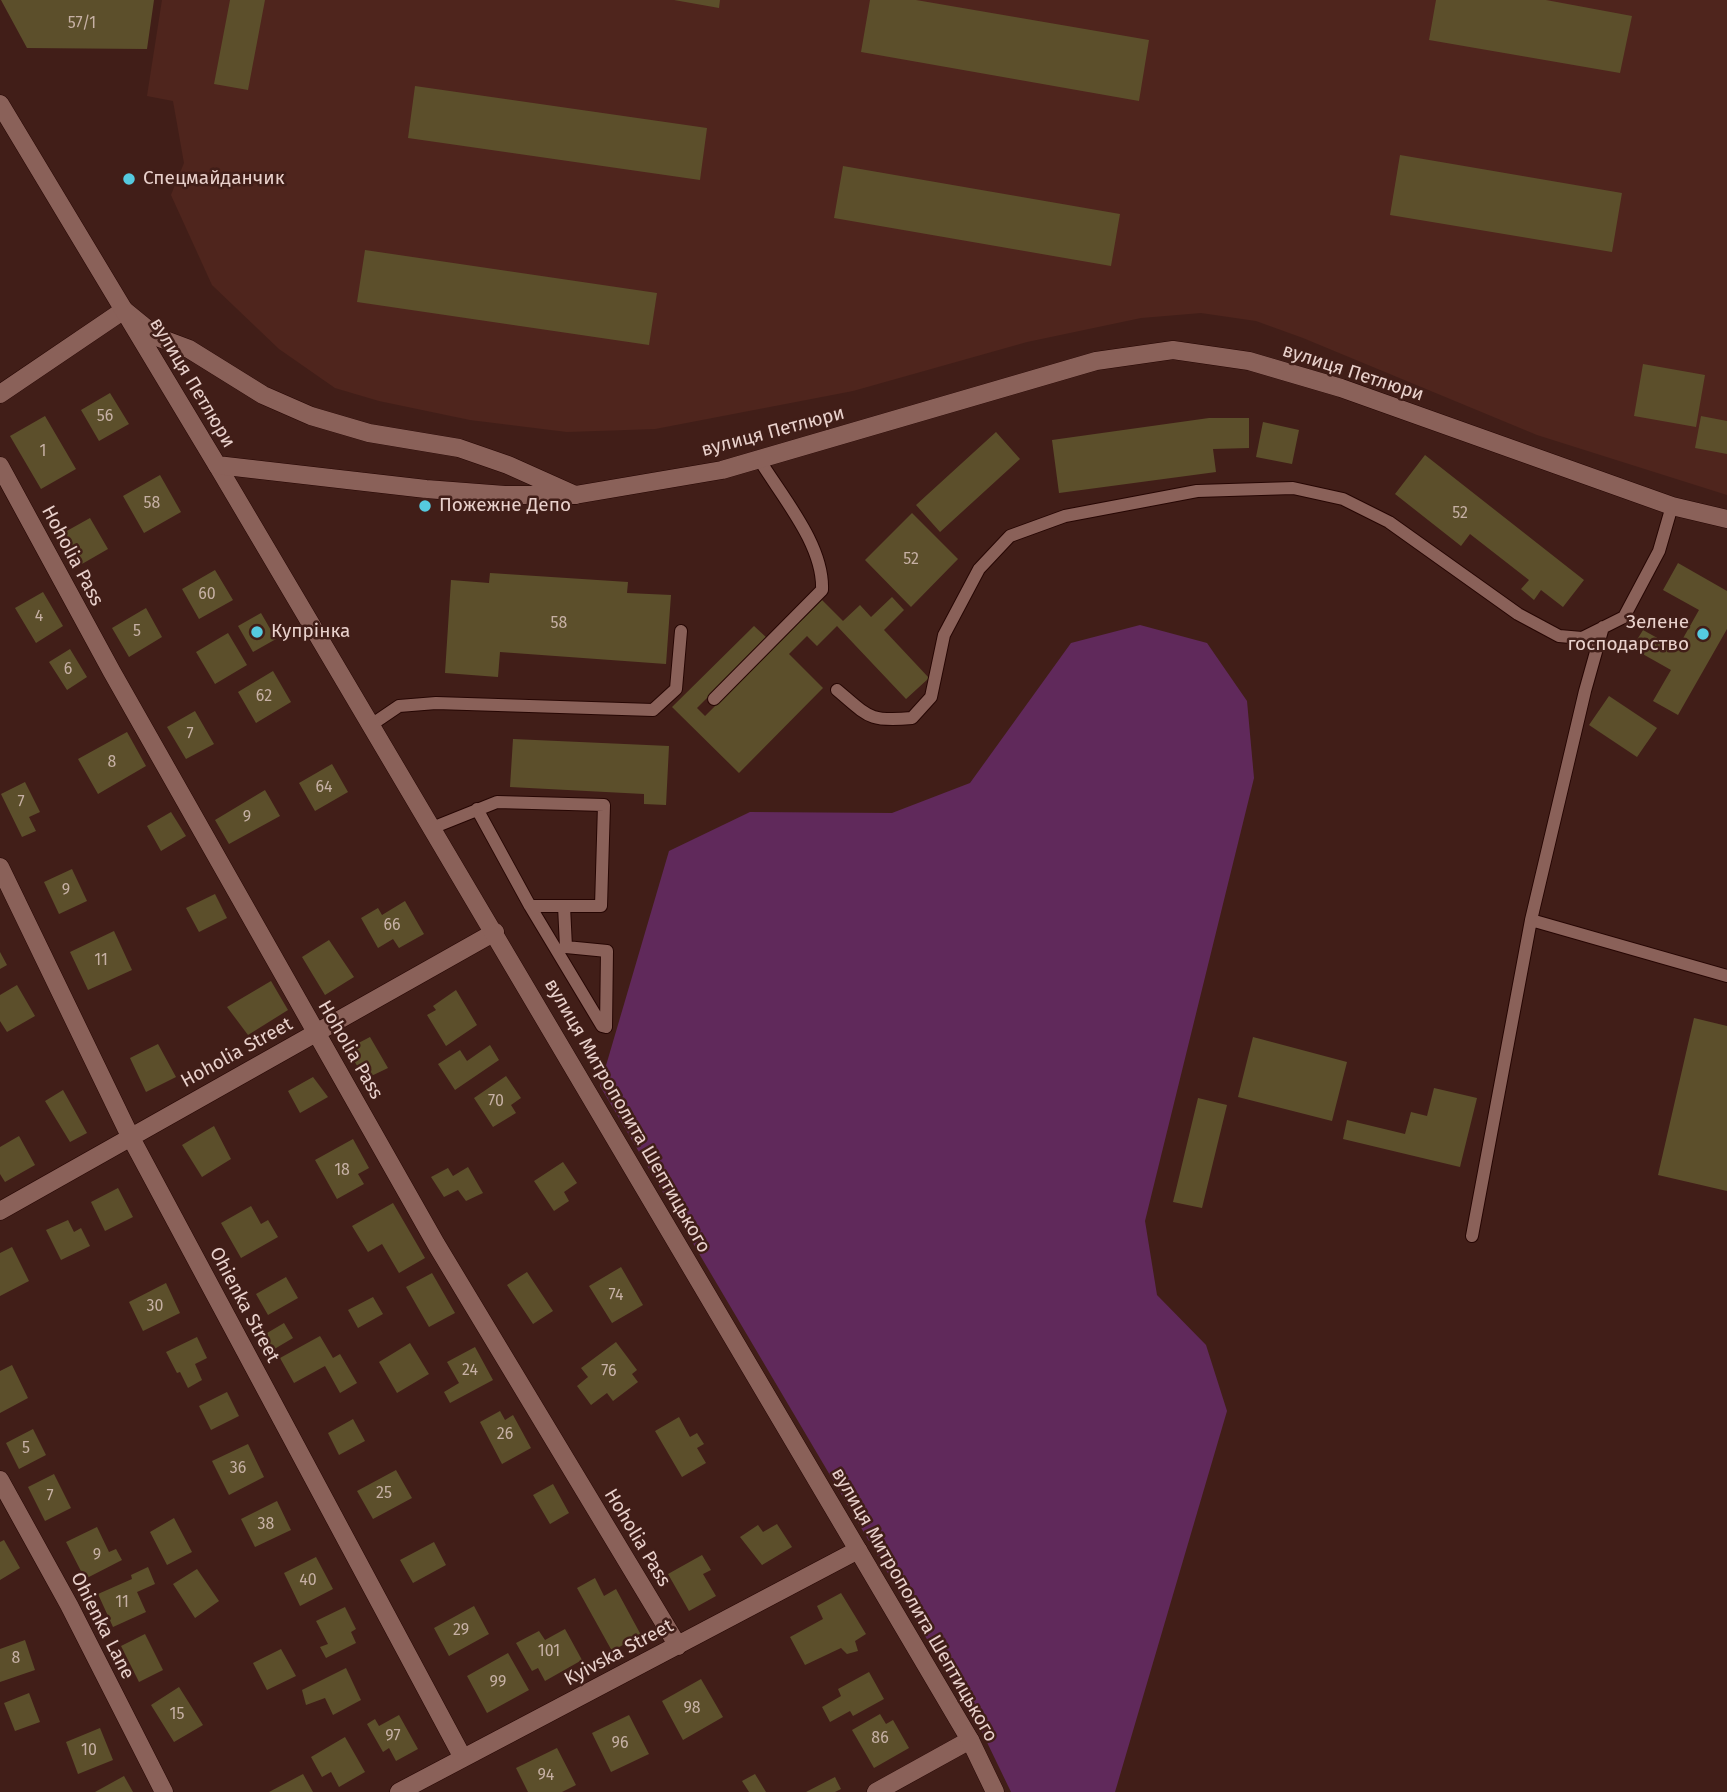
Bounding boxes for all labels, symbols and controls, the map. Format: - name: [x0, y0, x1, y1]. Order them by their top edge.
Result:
- house number: 57/1: [68, 14, 96, 34]
- place label: Спецмайданчик: [143, 168, 285, 190]
- marker: Спецмайданчик: [121, 171, 137, 187]
- street label: вулиця Петлюри: [144, 314, 240, 452]
- street label: вулиця Петлюри: [1279, 339, 1427, 407]
- street label: вулиця Петлюри: [699, 402, 847, 462]
- house number: 56: [97, 407, 113, 427]
- house number: 1: [40, 442, 46, 462]
- house number: 58: [144, 494, 160, 514]
- place label: Пожежне Депо: [439, 495, 571, 517]
- marker: Пожежне Депо: [417, 498, 433, 514]
- street label: Hoholia Pass: [36, 502, 108, 610]
- house number: 52: [1452, 504, 1468, 524]
- house number: 52: [903, 550, 919, 570]
- house number: 60: [198, 585, 216, 605]
- house number: 4: [35, 607, 43, 627]
- place label: Зелене господарство: [1567, 612, 1689, 656]
- house number: 58: [551, 614, 567, 634]
- place label: Купрінка: [271, 621, 350, 643]
- house number: 5: [133, 622, 141, 642]
- marker: Купрінка: [249, 624, 265, 640]
- marker: Зелене господарство: [1695, 626, 1711, 642]
- house number: 6: [64, 660, 72, 680]
- house number: 62: [256, 687, 272, 707]
- house number: 7: [186, 725, 194, 745]
- house number: 8: [108, 753, 116, 773]
- house number: 64: [315, 778, 333, 798]
- house number: 7: [17, 793, 25, 813]
- house number: 9: [243, 808, 251, 828]
- house number: 9: [62, 881, 70, 901]
- house number: 66: [383, 916, 401, 936]
- house number: 11: [94, 951, 108, 971]
- street label: вулиця Митрополита Шептицького: [539, 975, 715, 1257]
- street label: Hoholia Pass: [313, 997, 387, 1103]
- street label: Hoholia Street: [177, 1013, 297, 1093]
- house number: 70: [488, 1092, 504, 1112]
- house number: 18: [334, 1161, 350, 1181]
- street label: Ohienka Street: [204, 1243, 284, 1367]
- house number: 74: [609, 1286, 623, 1306]
- house number: 30: [147, 1297, 163, 1317]
- house number: 24: [462, 1361, 478, 1381]
- house number: 76: [601, 1362, 617, 1382]
- house number: 26: [497, 1425, 513, 1445]
- house number: 5: [22, 1439, 30, 1459]
- house number: 36: [230, 1459, 246, 1479]
- street label: вулиця Митрополита Шептицького: [826, 1464, 1002, 1746]
- house number: 25: [376, 1484, 392, 1504]
- street label: Hoholia Pass: [599, 1485, 675, 1591]
- house number: 7: [46, 1487, 54, 1507]
- house number: 38: [258, 1515, 274, 1535]
- house number: 9: [93, 1546, 101, 1566]
- street label: Ohienka Lane: [65, 1569, 139, 1683]
- house number: 40: [299, 1571, 317, 1591]
- house number: 11: [115, 1593, 129, 1613]
- street label: Kyivska Street: [561, 1615, 677, 1691]
- house number: 29: [453, 1621, 469, 1641]
- house number: 101: [538, 1642, 560, 1662]
- house number: 8: [12, 1649, 20, 1669]
- house number: 99: [490, 1673, 506, 1693]
- house number: 98: [683, 1699, 701, 1719]
- house number: 15: [170, 1705, 184, 1725]
- house number: 97: [385, 1727, 401, 1747]
- house number: 86: [871, 1729, 889, 1749]
- house number: 96: [612, 1734, 628, 1754]
- house number: 10: [81, 1741, 97, 1761]
- house number: 94: [538, 1766, 554, 1786]

